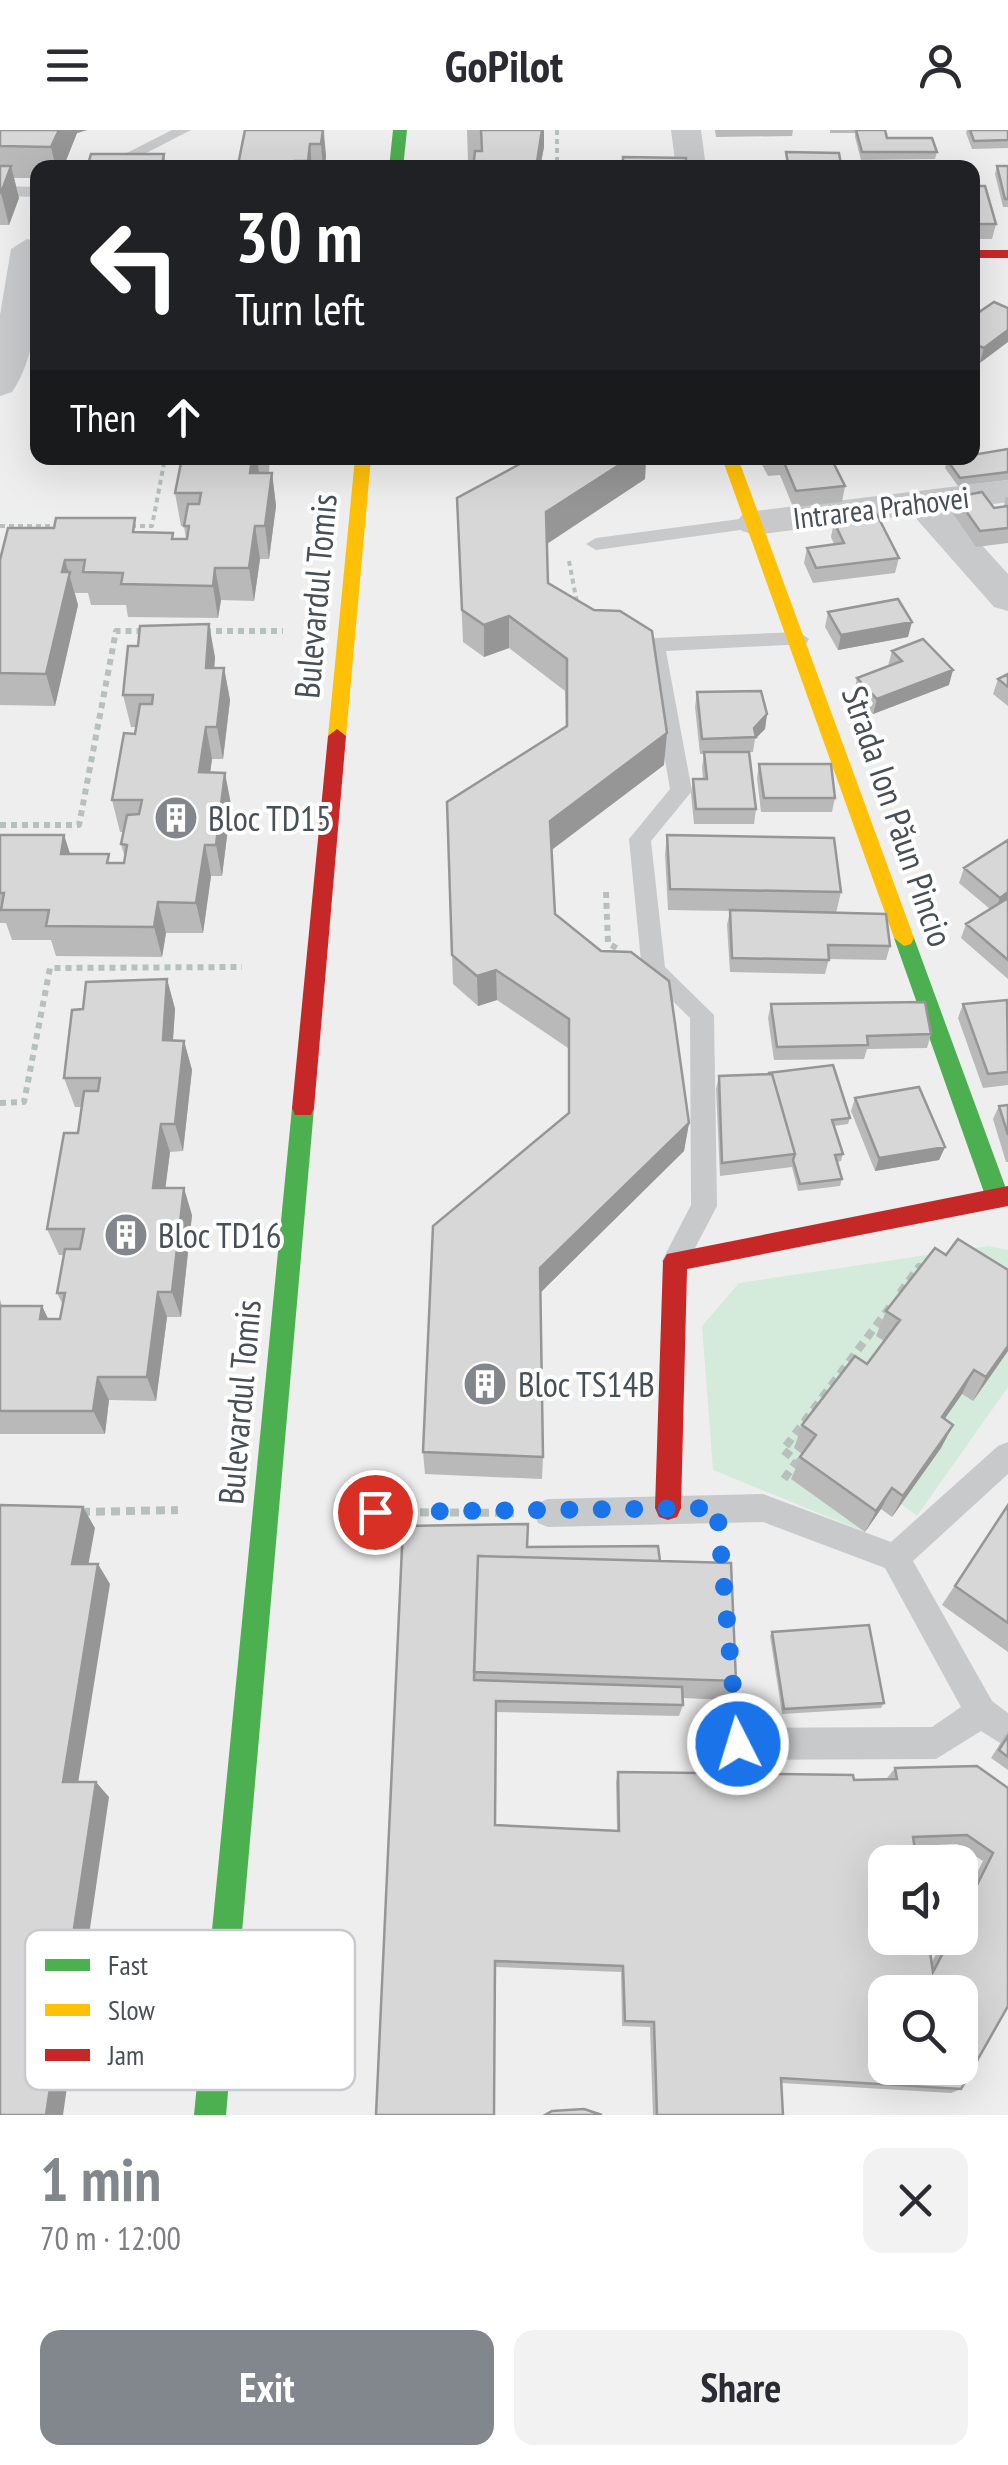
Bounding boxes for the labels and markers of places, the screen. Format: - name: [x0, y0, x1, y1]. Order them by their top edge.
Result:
- building icon: Bloc TD15: [153, 795, 199, 841]
- place label: Bloc TD15: [208, 795, 332, 841]
- building icon: Bloc TD16: [103, 1212, 149, 1258]
- place label: Bloc TD16: [158, 1212, 282, 1258]
- building icon: Bloc TS14B: [462, 1361, 508, 1407]
- place label: Bloc TS14B: [518, 1361, 655, 1407]
- pin: [333, 1470, 418, 1555]

